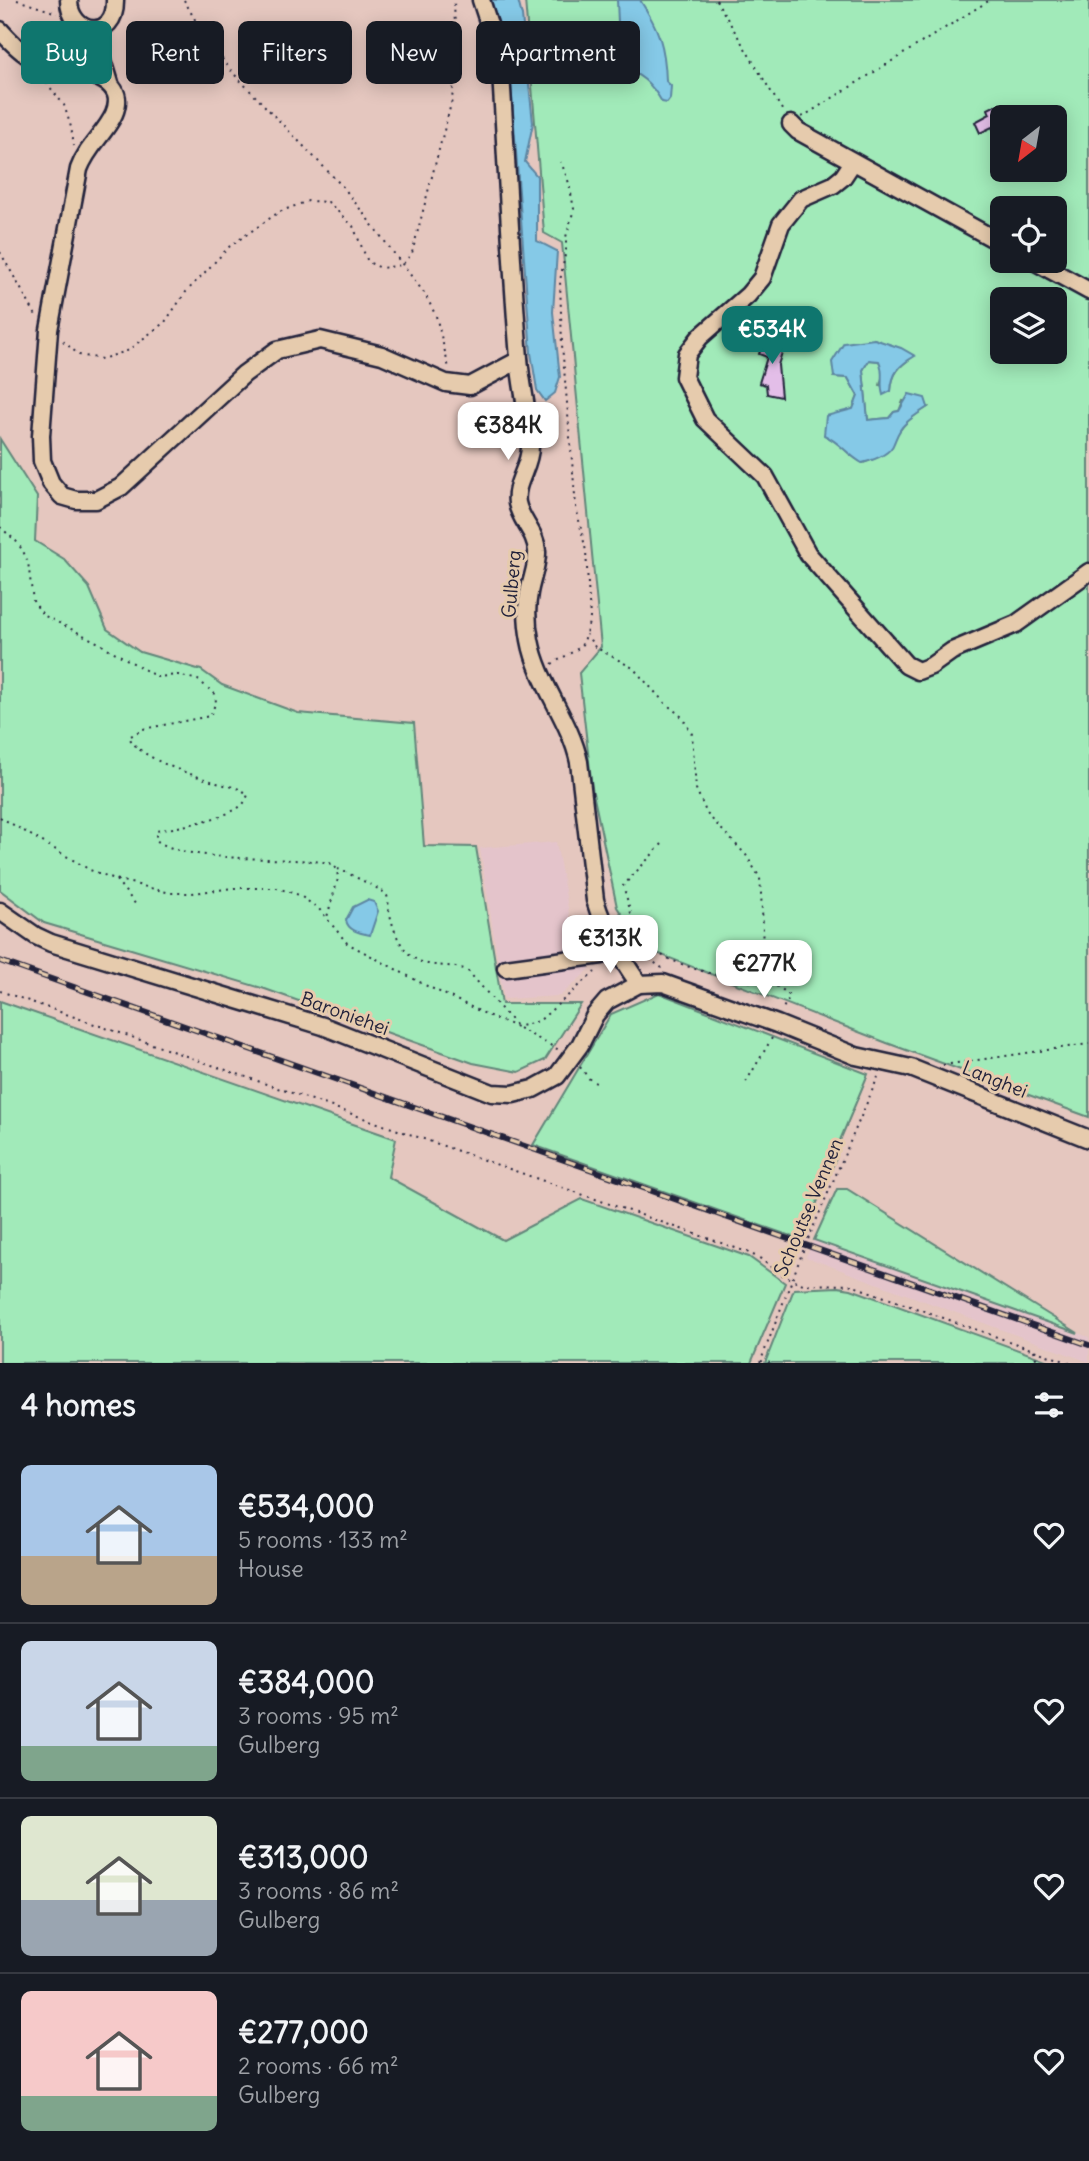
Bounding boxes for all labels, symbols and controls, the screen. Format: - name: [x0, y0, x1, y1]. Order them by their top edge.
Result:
- chip: Buy: [21, 21, 112, 84]
- chip: Rent: [126, 21, 224, 84]
- chip: Filters: [238, 21, 352, 84]
- chip: New: [366, 21, 462, 84]
- chip: Apartment: [476, 21, 640, 84]
- north arrow: [990, 105, 1068, 182]
- map controls: [990, 105, 1067, 364]
- button: locate: [990, 196, 1067, 273]
- button: layers: [990, 287, 1067, 364]
- pin: €534K: [723, 306, 821, 366]
- text: €534K: [738, 314, 806, 343]
- pin: €384K: [459, 402, 557, 462]
- text: €384K: [474, 410, 542, 439]
- street label: Gulberg: [496, 549, 526, 619]
- pin: €313K: [561, 916, 659, 975]
- text: €313K: [578, 923, 642, 952]
- pin: €277K: [715, 940, 813, 1000]
- text: €277K: [732, 948, 796, 977]
- street label: Baroniehei: [297, 986, 393, 1040]
- street label: Langhei: [959, 1055, 1031, 1103]
- street label: Schoutse Vennen: [768, 1134, 848, 1280]
- text: 4 homes: [21, 1386, 136, 1424]
- icon: filters: [1030, 1386, 1068, 1424]
- text: €534,000: [238, 1487, 374, 1525]
- icon: home: [77, 1493, 161, 1577]
- icon: heart: [1030, 1516, 1068, 1554]
- text: 5 rooms · 133 m²: [238, 1525, 408, 1554]
- text: House: [238, 1554, 304, 1583]
- text: €384,000: [238, 1663, 374, 1701]
- icon: home: [77, 1669, 161, 1753]
- icon: heart: [1030, 1692, 1068, 1730]
- text: 3 rooms · 95 m²: [238, 1701, 399, 1730]
- text: Gulberg: [238, 1730, 320, 1759]
- text: €313,000: [238, 1838, 368, 1876]
- icon: home: [77, 1844, 161, 1928]
- icon: heart: [1030, 1867, 1068, 1905]
- text: 3 rooms · 86 m²: [238, 1876, 399, 1905]
- text: Gulberg: [238, 1905, 320, 1934]
- text: €277,000: [238, 2013, 369, 2051]
- icon: home: [77, 2019, 161, 2103]
- icon: heart: [1030, 2042, 1068, 2080]
- text: 2 rooms · 66 m²: [238, 2051, 399, 2080]
- text: Gulberg: [238, 2080, 320, 2109]

